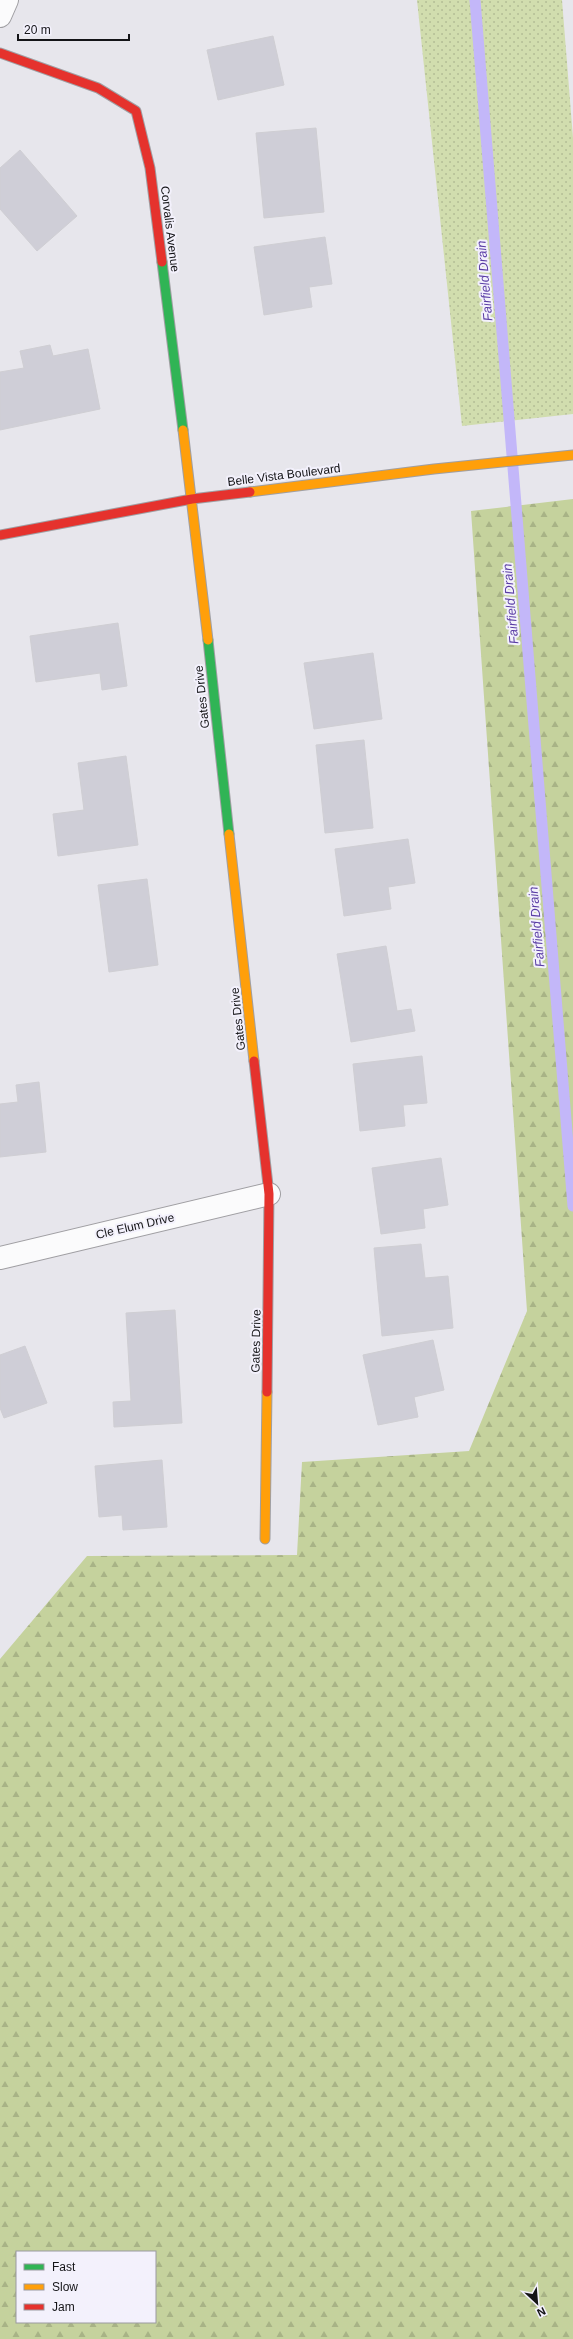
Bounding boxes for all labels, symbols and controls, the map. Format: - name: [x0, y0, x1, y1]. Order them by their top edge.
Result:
- scale bar: [18, 16, 129, 42]
- text: 20 m: [24, 23, 51, 37]
- street label: Corvalis Avenue: [158, 185, 182, 273]
- water label: Fairfield Drain: [474, 240, 495, 322]
- street label: Belle Vista Boulevard: [227, 461, 341, 489]
- water label: Fairfield Drain: [500, 563, 521, 645]
- street label: Gates Drive: [192, 664, 212, 729]
- water label: Fairfield Drain: [526, 886, 547, 968]
- street label: Gates Drive: [228, 986, 248, 1051]
- street label: Cle Elum Drive: [94, 1210, 176, 1242]
- street label: Gates Drive: [248, 1309, 264, 1373]
- legend: [16, 2251, 156, 2323]
- text: Fast: [52, 2260, 76, 2274]
- text: Slow: [52, 2280, 78, 2294]
- north arrow: [517, 2283, 557, 2323]
- text: Jam: [52, 2300, 75, 2314]
- text: N: [535, 2305, 548, 2319]

